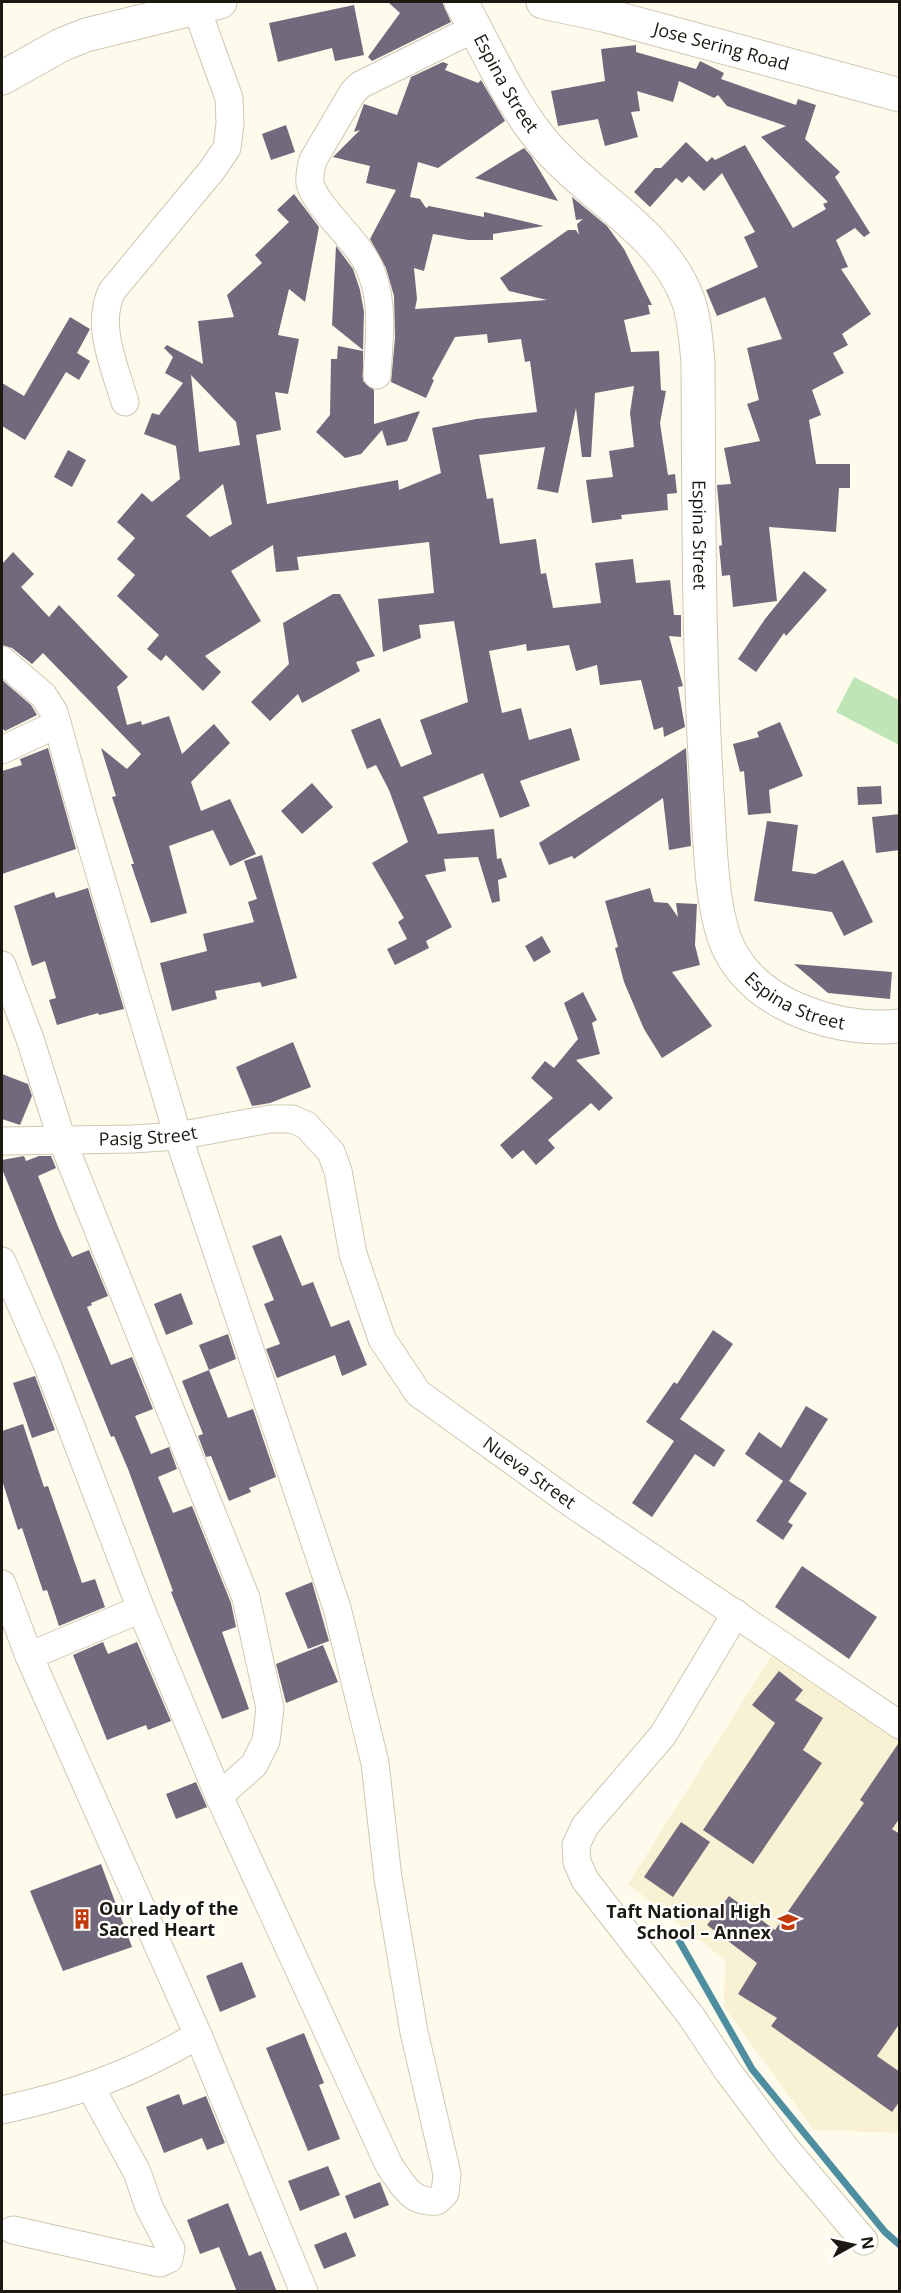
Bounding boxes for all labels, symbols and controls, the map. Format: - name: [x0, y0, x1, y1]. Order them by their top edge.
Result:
- street label: Jose Sering Road: [649, 15, 792, 76]
- street label: Espina Street: [469, 30, 545, 137]
- street label: Espina Street: [688, 480, 713, 590]
- street label: Espina Street: [740, 966, 847, 1035]
- street label: Pasig Street: [98, 1120, 199, 1151]
- street label: Nueva Street: [479, 1431, 581, 1514]
- place label: Our Lady of the Sacred Heart: [99, 1896, 238, 1941]
- place label: Taft National High School – Annex: [606, 1899, 772, 1944]
- building icon: Our Lady of the Sacred Heart: [70, 1907, 94, 1931]
- school or university icon: Taft National High School – Annex: [776, 1910, 800, 1934]
- north arrow: [823, 2215, 883, 2275]
- text: N: [856, 2235, 880, 2251]

